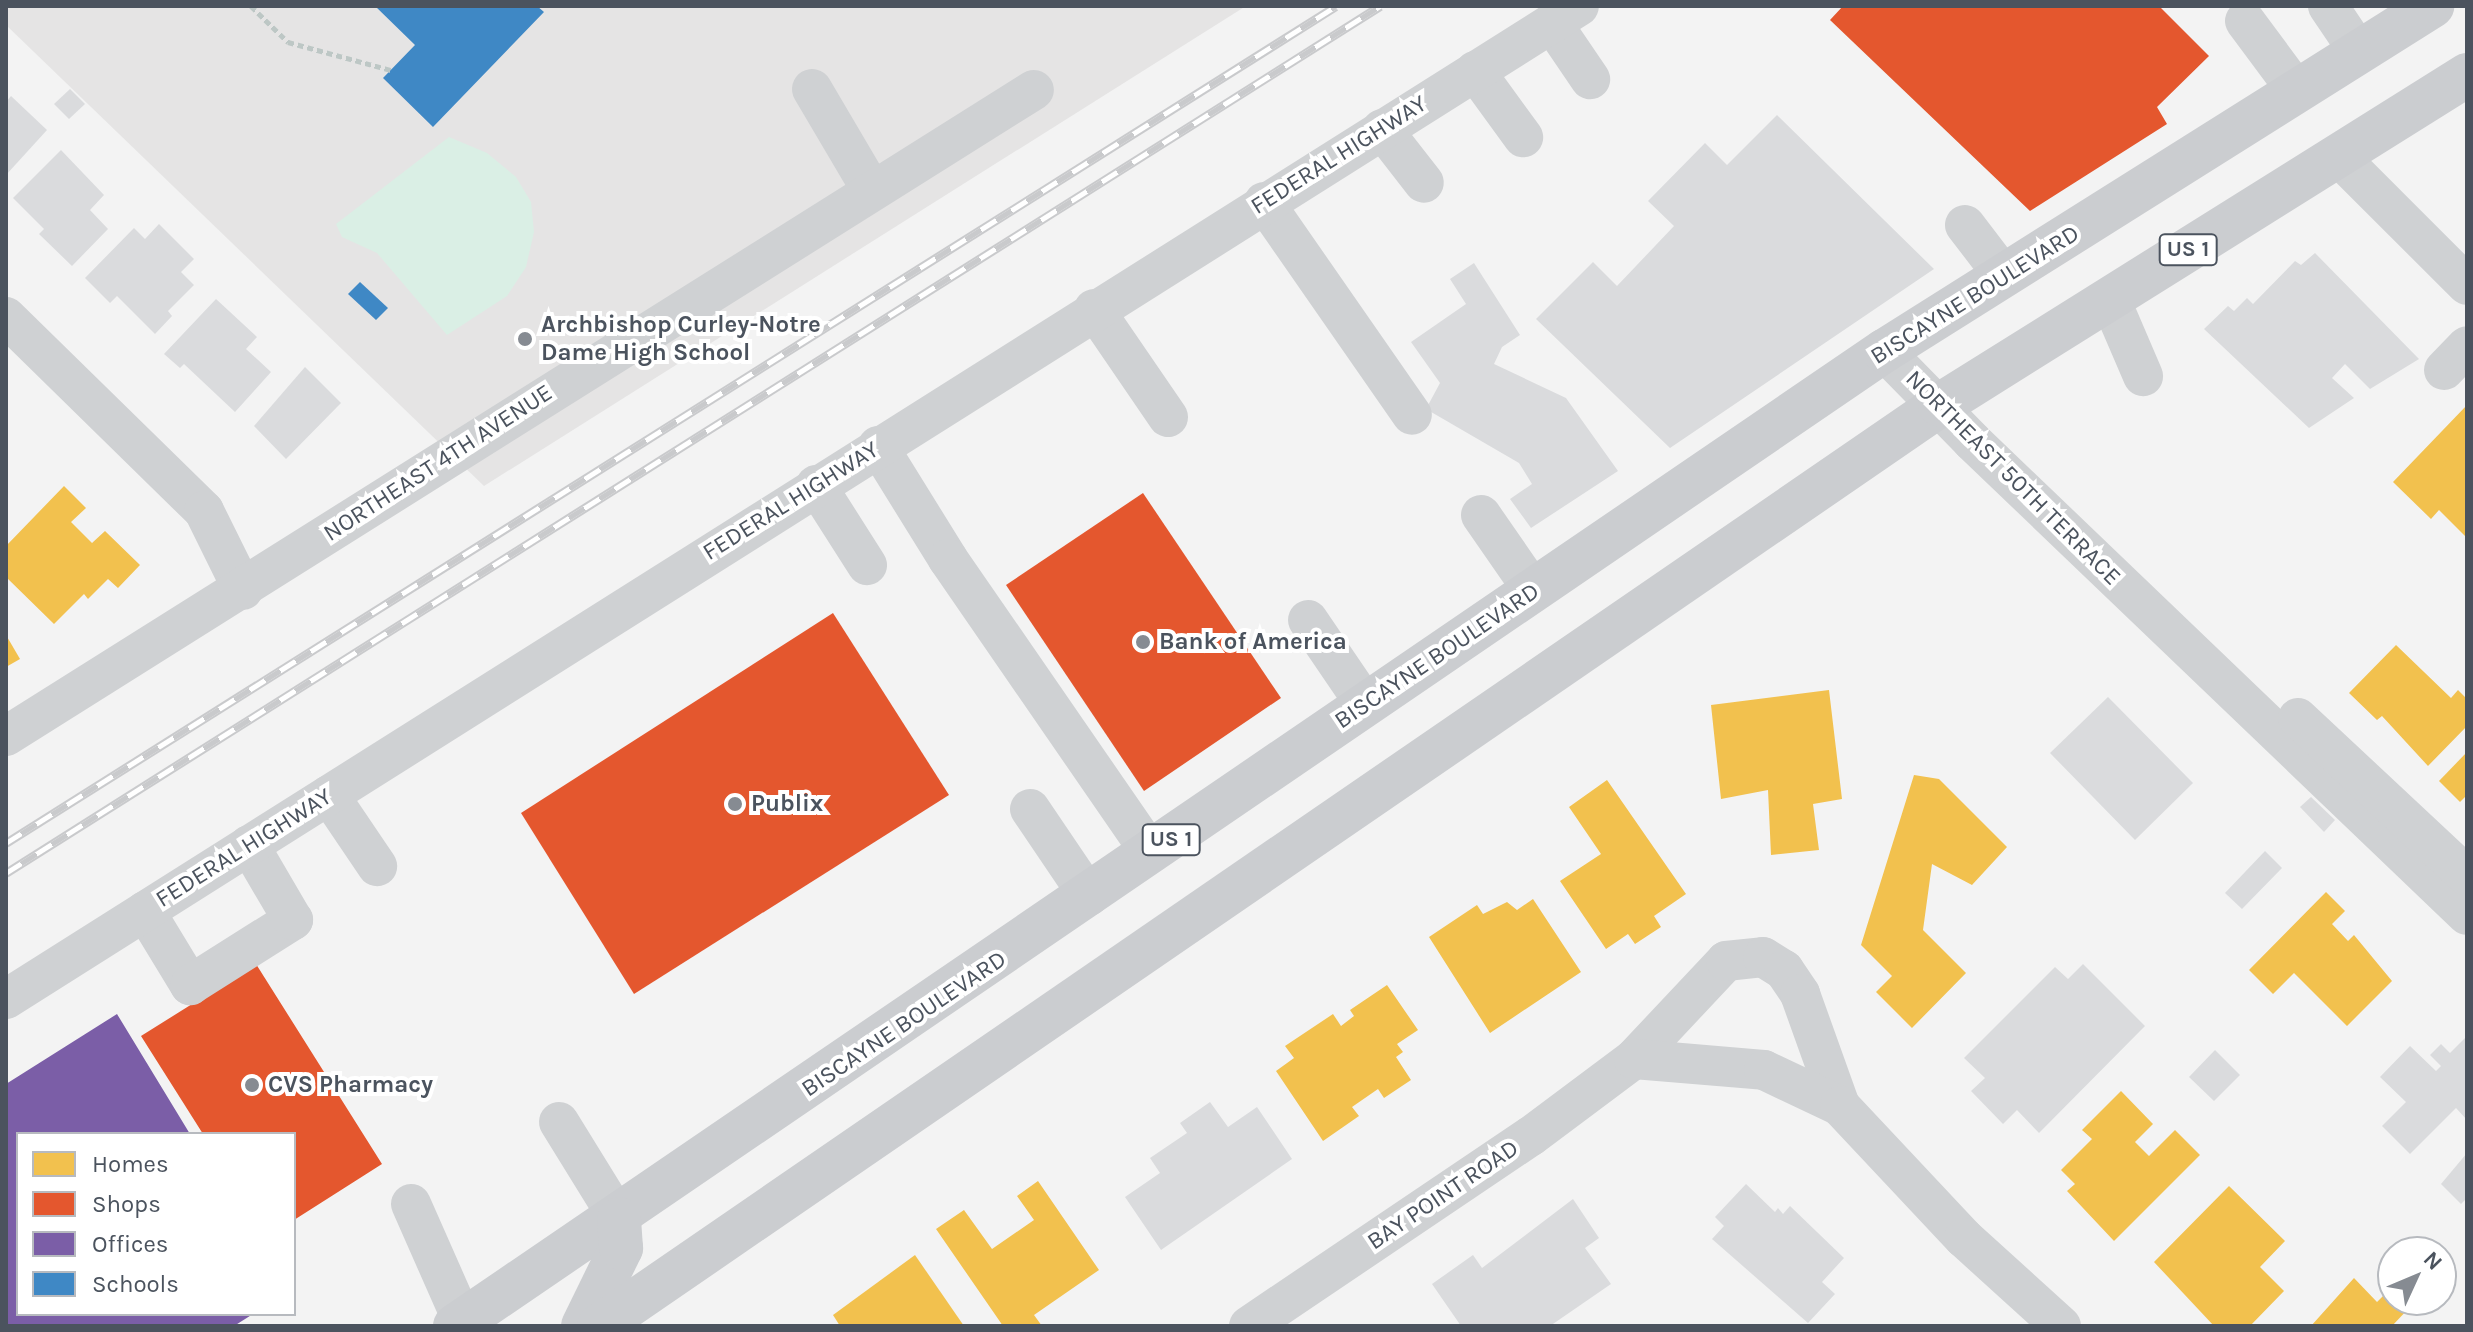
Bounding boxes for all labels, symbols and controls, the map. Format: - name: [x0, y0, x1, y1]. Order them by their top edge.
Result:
- street label: FEDERAL HIGHWAY: [1246, 89, 1432, 221]
- street label: BISCAYNE BOULEVARD: [1865, 219, 2085, 371]
- road number: US 1: [2158, 232, 2218, 268]
- place label: Archbishop Curley-Notre Dame High School: [541, 311, 821, 367]
- marker: Archbishop Curley-Notre Dame High School: [516, 330, 534, 348]
- street label: NORTHEAST 50TH TERRACE: [1899, 364, 2127, 592]
- street label: NORTHEAST 4TH AVENUE: [318, 378, 558, 548]
- street label: FEDERAL HIGHWAY: [698, 435, 884, 567]
- street label: BISCAYNE BOULEVARD: [1329, 577, 1545, 735]
- place label: Bank of America: [1159, 628, 1347, 656]
- marker: Bank of America: [1134, 633, 1152, 651]
- street label: FEDERAL HIGHWAY: [151, 782, 337, 914]
- place label: Publix: [751, 790, 823, 818]
- marker: Publix: [726, 795, 744, 813]
- road number: US 1: [1141, 822, 1201, 858]
- street label: BISCAYNE BOULEVARD: [796, 945, 1012, 1103]
- place label: CVS Pharmacy: [268, 1071, 433, 1099]
- marker: CVS Pharmacy: [243, 1076, 261, 1094]
- legend: [16, 1132, 296, 1316]
- street label: BAY POINT ROAD: [1362, 1134, 1524, 1256]
- text: Homes: [92, 1150, 169, 1178]
- text: Shops: [92, 1190, 161, 1218]
- text: Offices: [92, 1230, 168, 1258]
- north arrow: [2377, 1236, 2457, 1316]
- text: N: [2418, 1246, 2448, 1275]
- text: Schools: [92, 1270, 179, 1298]

